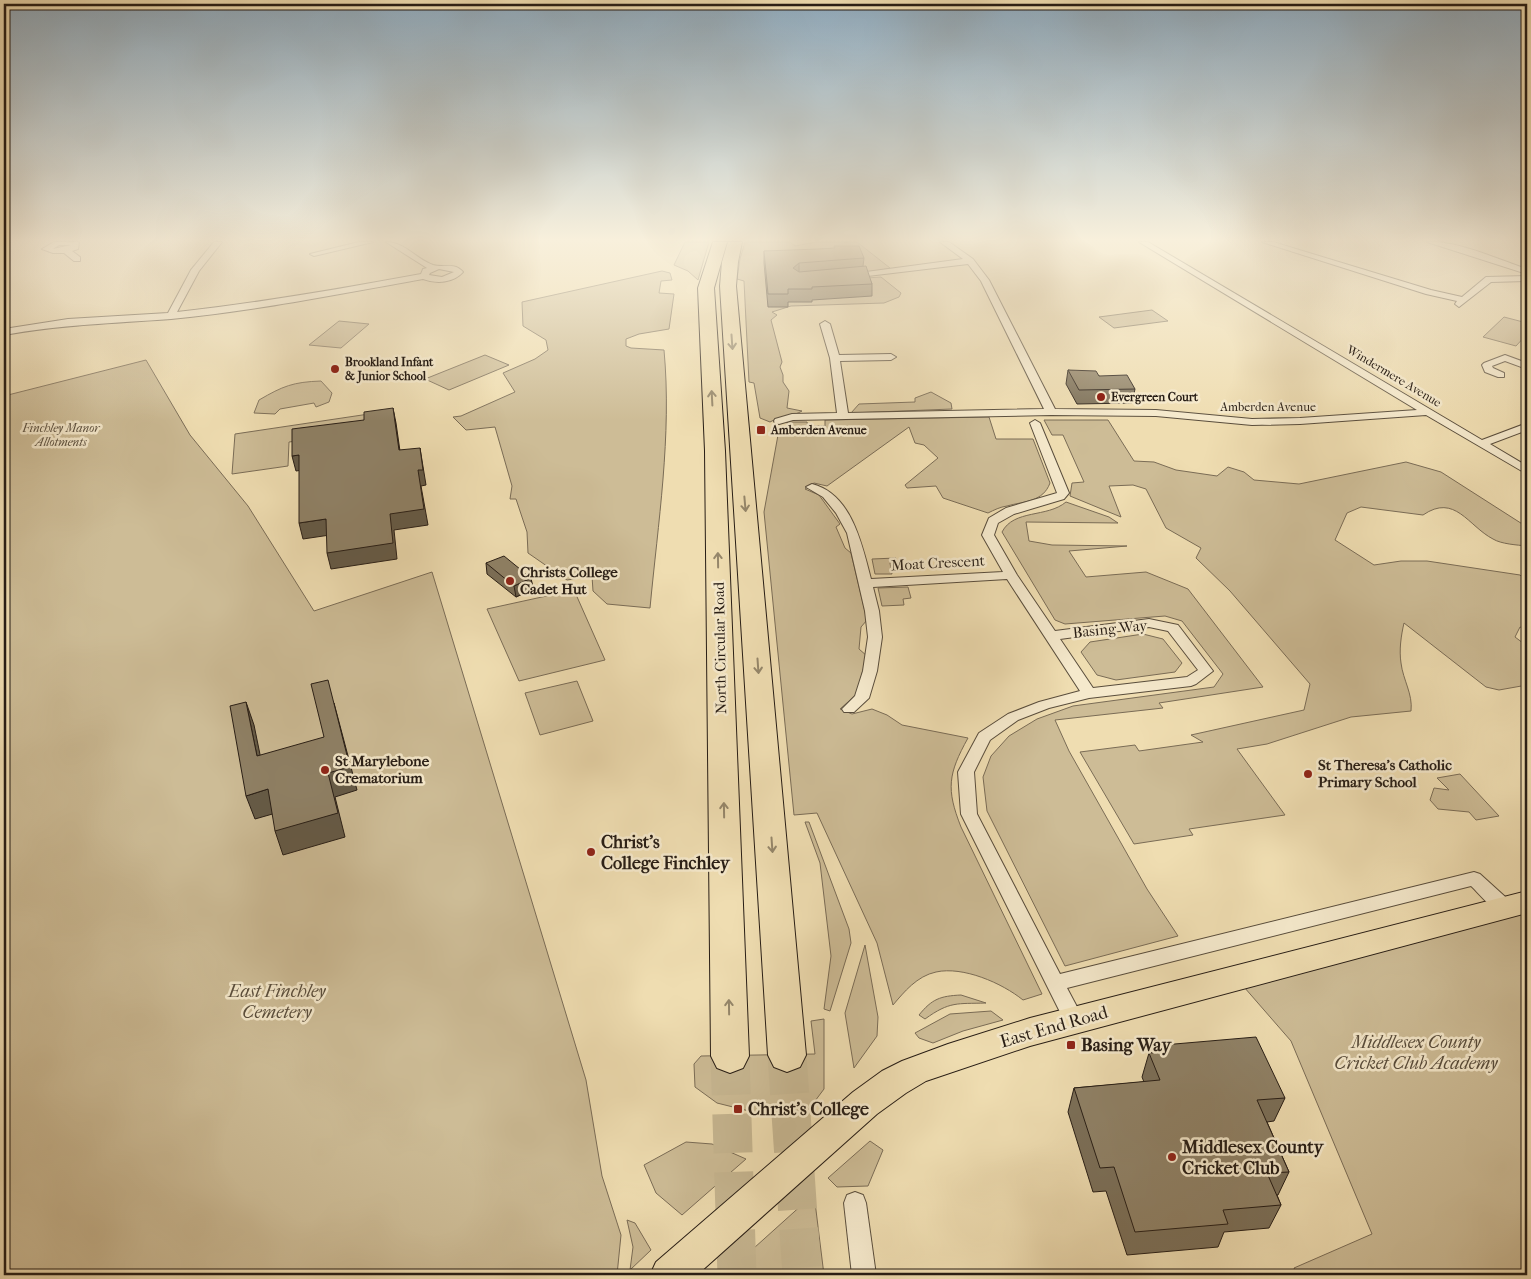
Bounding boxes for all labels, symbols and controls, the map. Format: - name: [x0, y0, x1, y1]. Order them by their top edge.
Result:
- one-way arrow: [727, 334, 737, 350]
- street label: Windermere Avenue: [1343, 342, 1444, 410]
- place label: Brookland Infant & Junior School: [345, 355, 434, 384]
- marker: Brookland Infant & Junior School: [329, 363, 341, 375]
- one-way arrow: [707, 390, 716, 406]
- place label: Evergreen Court: [1111, 390, 1199, 405]
- marker: Evergreen Court: [1095, 391, 1107, 403]
- street label: Amberden Avenue: [1219, 400, 1316, 414]
- park label: Finchley Manor Allotments: [21, 421, 101, 449]
- place label: Amberden Avenue: [770, 423, 867, 437]
- marker: Amberden Avenue: [755, 424, 767, 436]
- one-way arrow: [741, 496, 750, 512]
- one-way arrow: [713, 552, 722, 568]
- street label: Moat Crescent: [891, 552, 986, 574]
- place label: Christs College Cadet Hut: [520, 563, 618, 598]
- marker: Christs College Cadet Hut: [504, 575, 516, 587]
- street label: North Circular Road: [710, 581, 730, 714]
- street label: Basing Way: [1072, 616, 1149, 642]
- one-way arrow: [754, 658, 763, 674]
- place label: St Marylebone Crematorium: [335, 752, 430, 787]
- place label: St Theresa's Catholic Primary School: [1318, 756, 1452, 791]
- marker: St Marylebone Crematorium: [319, 764, 331, 776]
- marker: St Theresa's Catholic Primary School: [1302, 768, 1314, 780]
- one-way arrow: [719, 802, 729, 818]
- place label: Christ's College Finchley: [601, 832, 731, 874]
- one-way arrow: [767, 837, 777, 853]
- marker: Christ's College Finchley: [585, 846, 597, 858]
- park label: East Finchley Cemetery: [227, 981, 326, 1023]
- one-way arrow: [724, 1000, 734, 1016]
- street label: East End Road: [998, 1002, 1111, 1052]
- park label: Middlesex County Cricket Club Academy: [1334, 1032, 1498, 1074]
- place label: Basing Way: [1081, 1035, 1172, 1056]
- marker: Basing Way: [1065, 1039, 1077, 1051]
- place label: Christ's College: [748, 1099, 869, 1120]
- marker: Christ's College: [732, 1103, 744, 1115]
- place label: Middlesex County Cricket Club: [1181, 1137, 1325, 1179]
- marker: Middlesex County Cricket Club: [1166, 1151, 1178, 1163]

